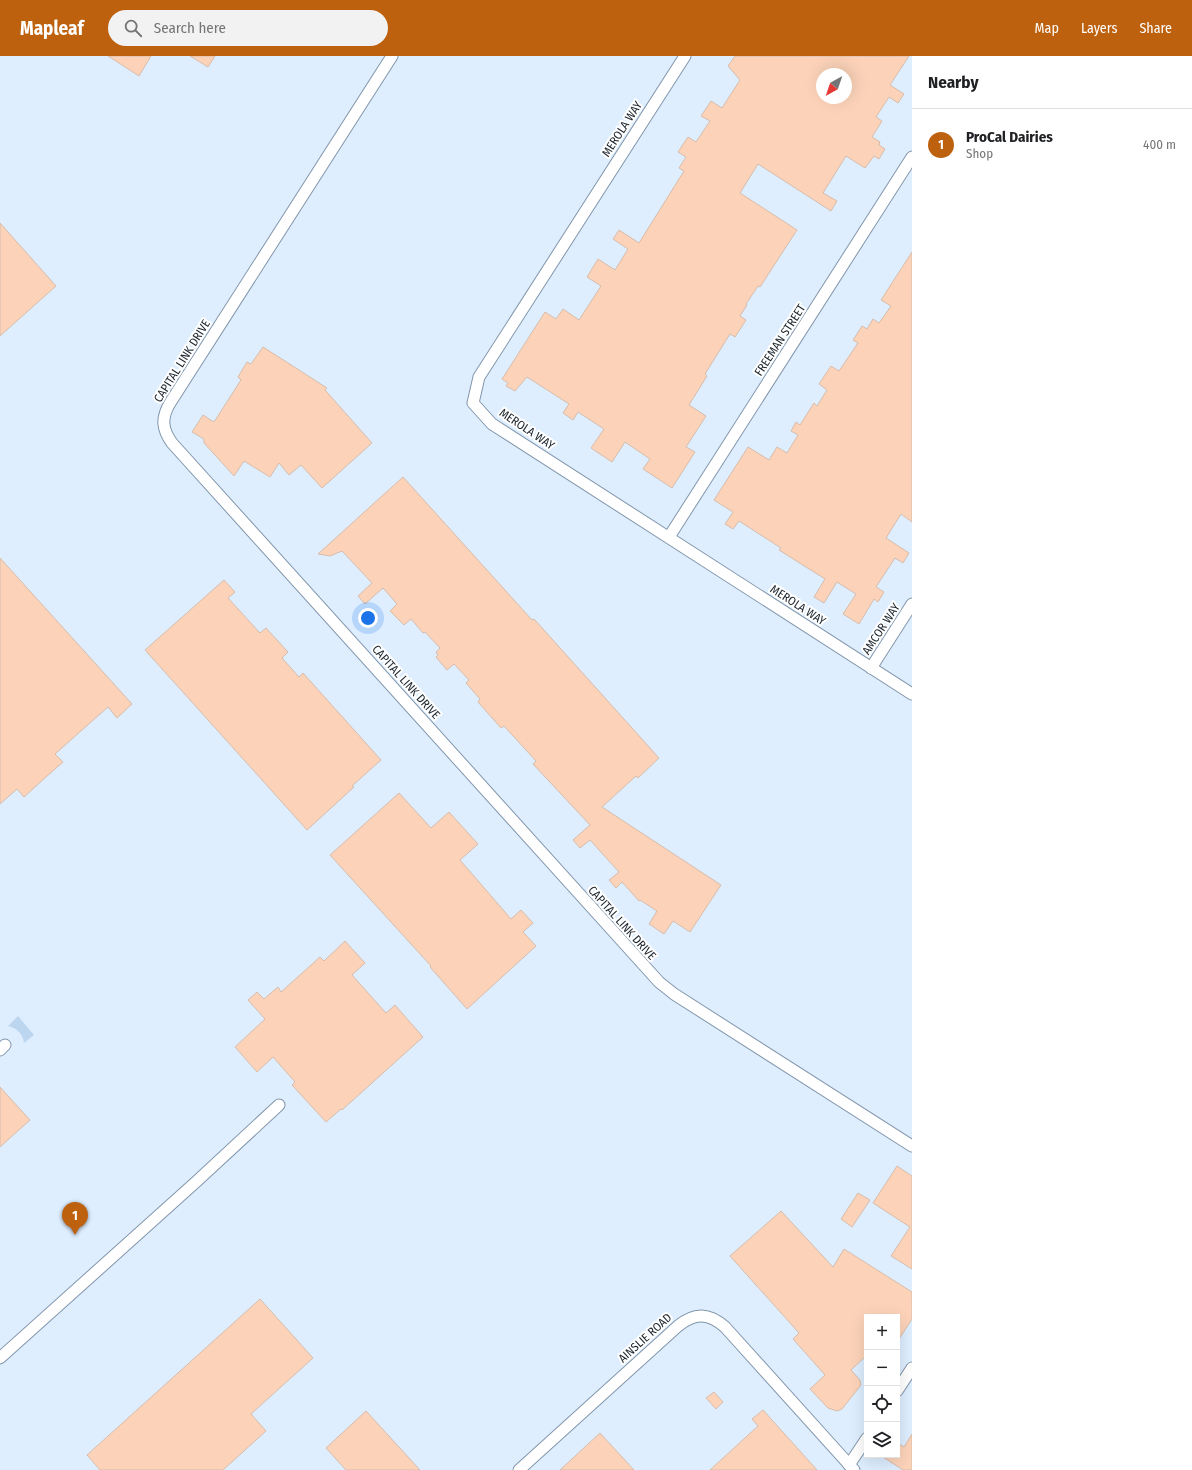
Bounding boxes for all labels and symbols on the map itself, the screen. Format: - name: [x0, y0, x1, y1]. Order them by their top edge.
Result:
- north arrow: [816, 68, 852, 104]
- street label: MEROLA WAY: [599, 99, 645, 159]
- street label: FREEMAN STREET: [752, 301, 809, 378]
- street label: CAPITAL LINK DRIVE: [151, 317, 213, 405]
- street label: MEROLA WAY: [497, 406, 557, 453]
- street label: MEROLA WAY: [768, 582, 828, 628]
- street label: AMCOR WAY: [859, 601, 903, 657]
- your location: [358, 608, 378, 628]
- street label: CAPITAL LINK DRIVE: [369, 642, 443, 722]
- street label: CAPITAL LINK DRIVE: [585, 883, 659, 963]
- pin: 1: [62, 1202, 88, 1235]
- street label: AINSLIE ROAD: [616, 1310, 674, 1366]

